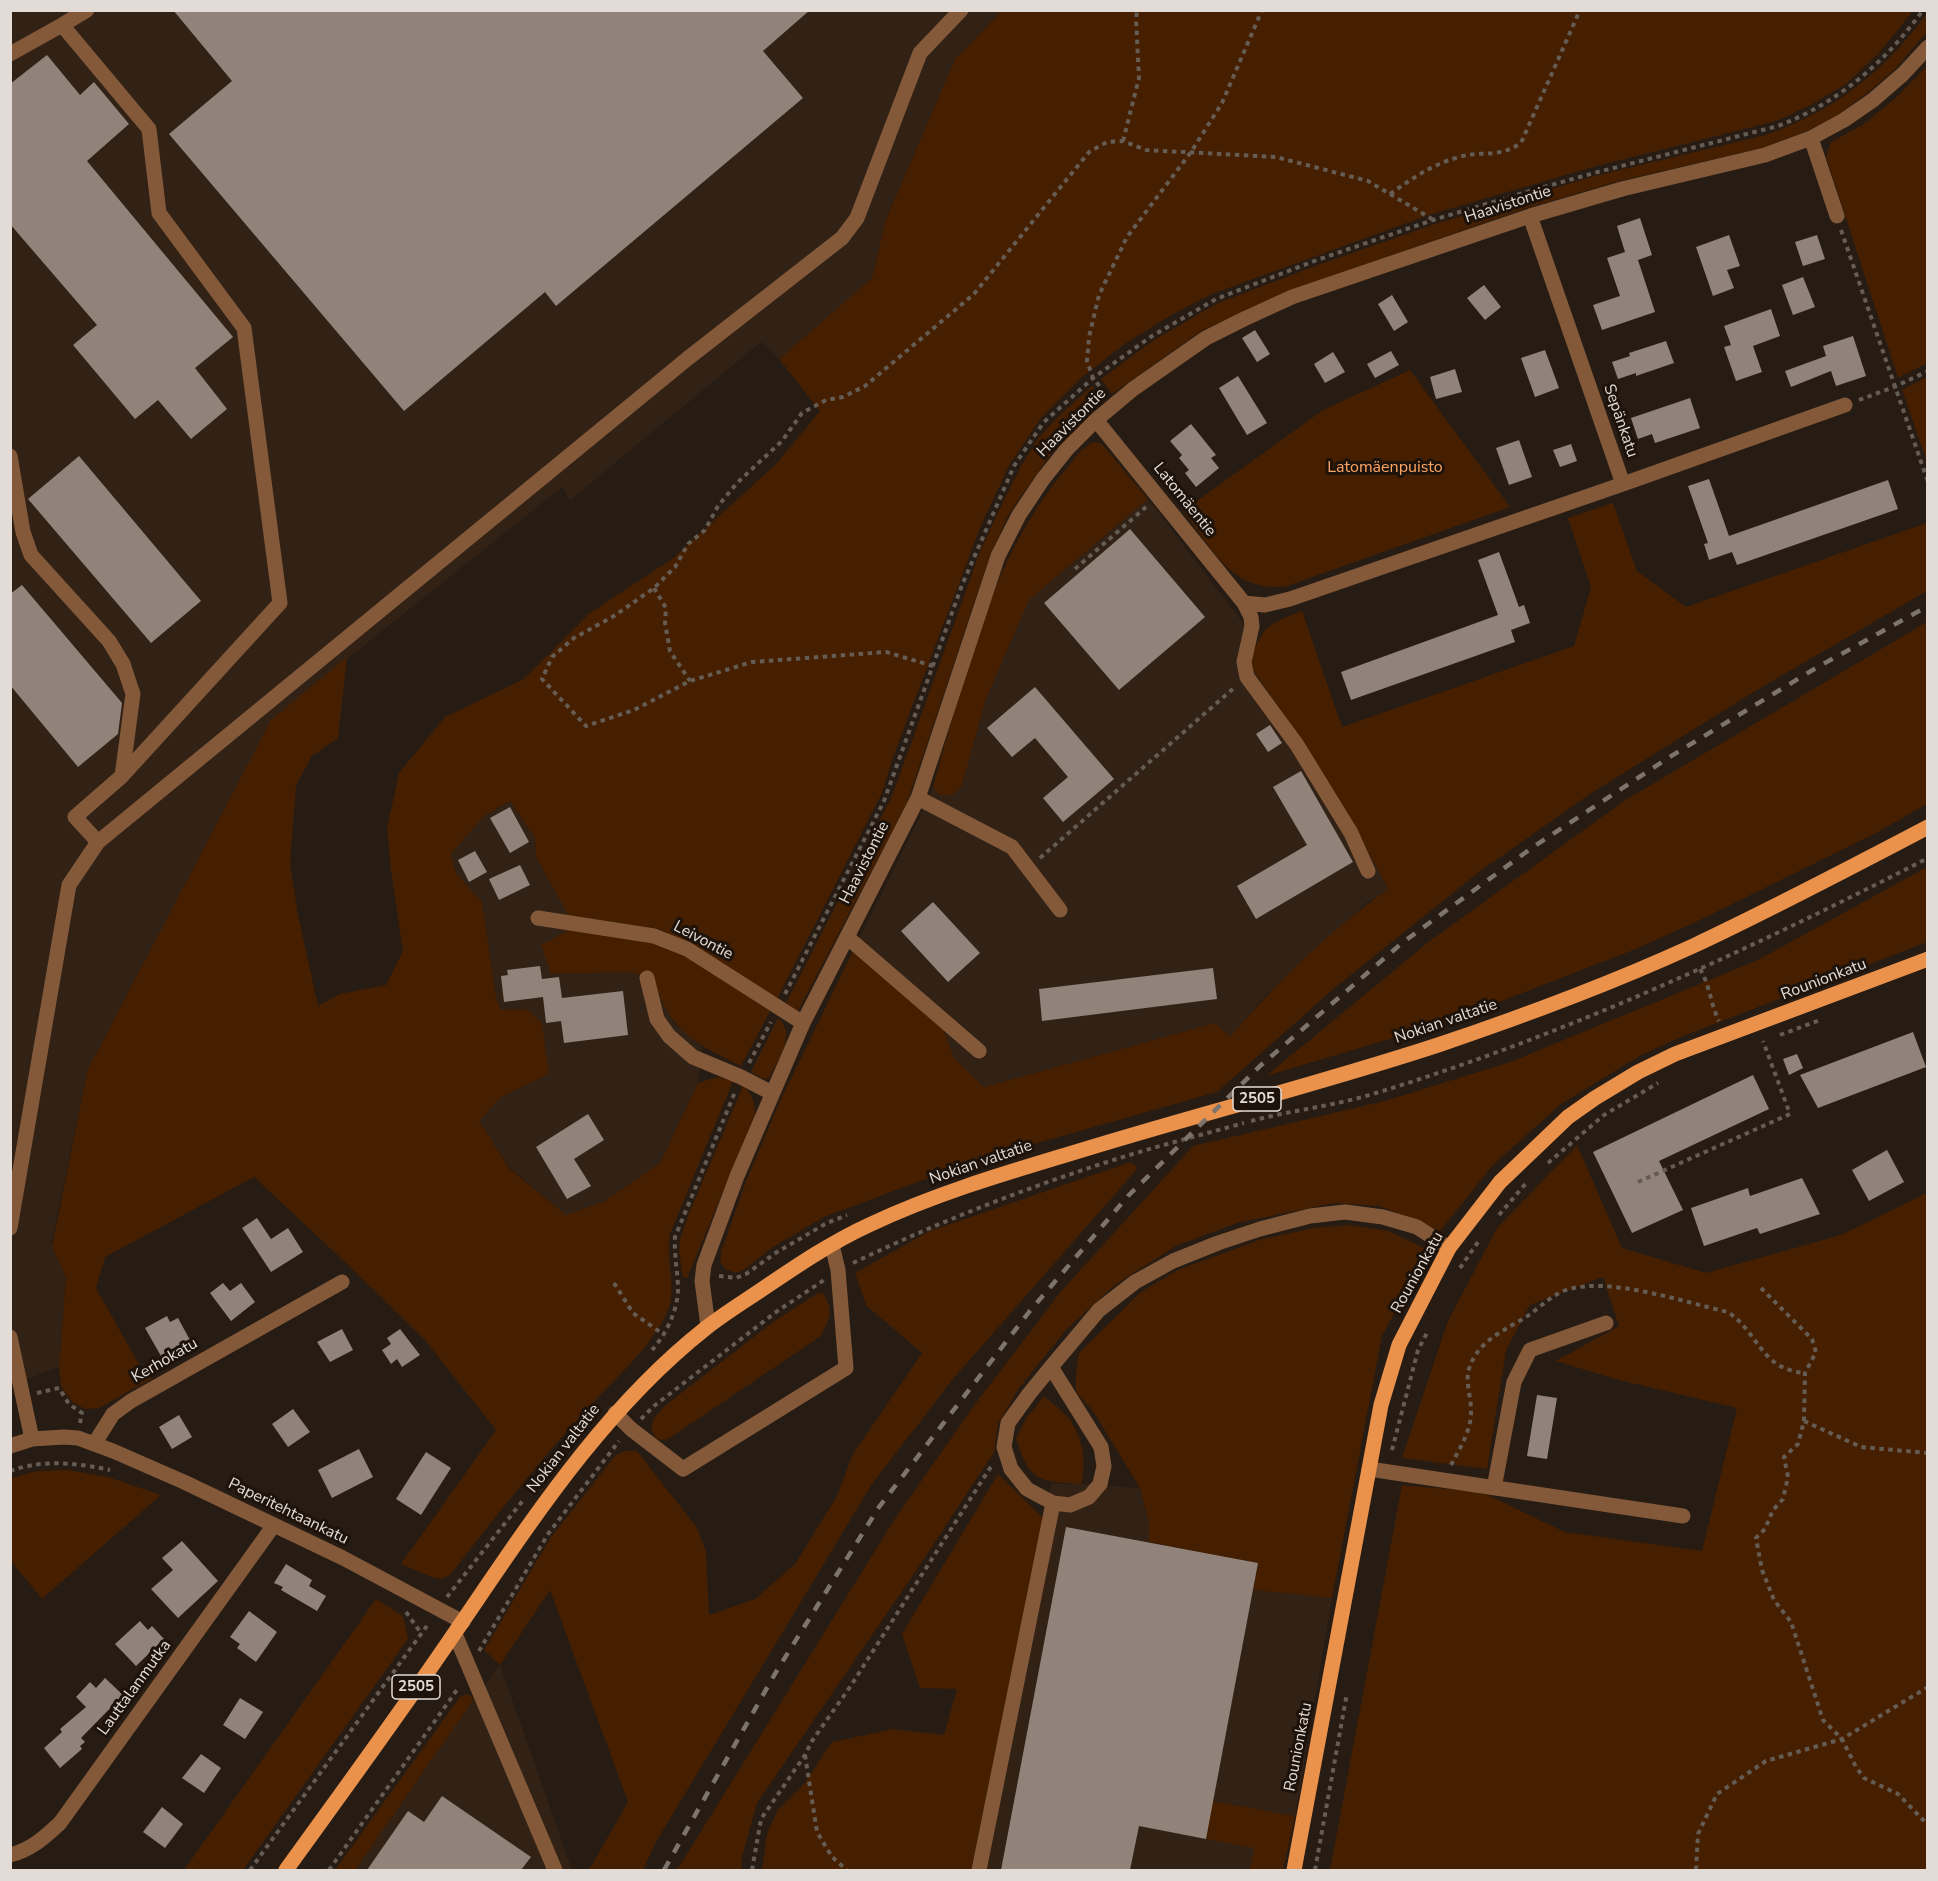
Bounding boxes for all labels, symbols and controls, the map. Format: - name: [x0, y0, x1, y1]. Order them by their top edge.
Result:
- street label: Haavistontie: [1462, 182, 1554, 228]
- street label: Sepänkatu: [1599, 382, 1641, 460]
- street label: Haavistontie: [1033, 384, 1111, 462]
- park label: Latomäenpuisto: [1327, 458, 1443, 478]
- street label: Latomäentie: [1148, 459, 1220, 541]
- street label: Haavistontie: [836, 819, 894, 907]
- street label: Leivontie: [670, 917, 736, 965]
- street label: Rounionkatu: [1778, 955, 1870, 1005]
- street label: Nokian valtatie: [1392, 995, 1500, 1049]
- road number: 2505: [1233, 1087, 1281, 1111]
- street label: Nokian valtatie: [927, 1136, 1035, 1190]
- street label: Rounionkatu: [1388, 1229, 1448, 1317]
- street label: Kerhokatu: [129, 1334, 201, 1388]
- street label: Nokian valtatie: [523, 1401, 605, 1497]
- street label: Paperitehtaankatu: [225, 1475, 351, 1549]
- street label: Lauttalanmutka: [94, 1637, 176, 1739]
- road number: 2505: [392, 1675, 440, 1699]
- street label: Rounionkatu: [1281, 1701, 1317, 1793]

